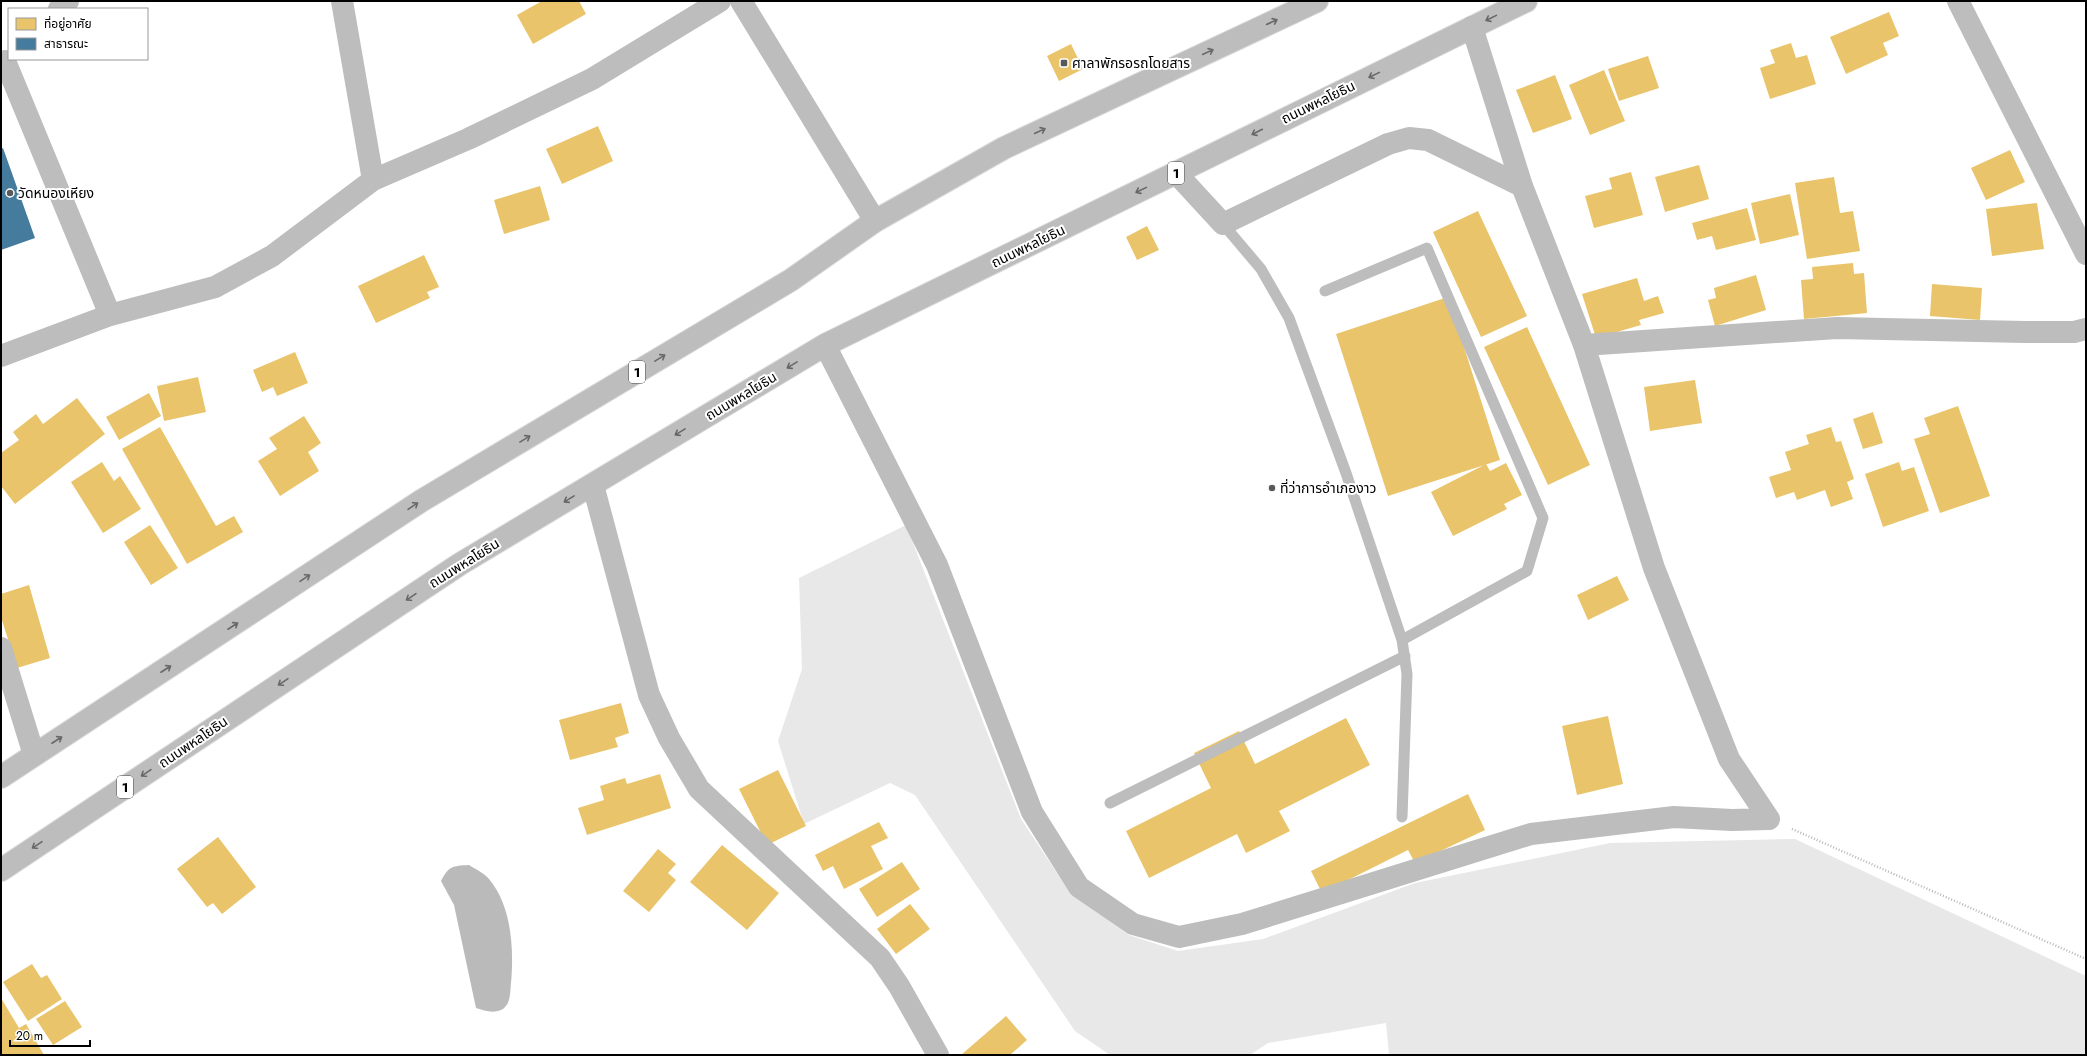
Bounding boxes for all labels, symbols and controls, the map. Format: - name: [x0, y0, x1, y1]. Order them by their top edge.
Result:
- legend: [8, 8, 148, 60]
- text: ที่อยู่อาศัย: [44, 15, 92, 33]
- one-way arrow: [1485, 15, 1497, 22]
- one-way arrow: [1265, 18, 1277, 25]
- text: สาธารณะ: [44, 35, 88, 53]
- one-way arrow: [1202, 48, 1214, 55]
- place label: ศาลาพักรอรถโดยสาร: [1072, 53, 1190, 73]
- marker: ศาลาพักรอรถโดยสาร: [1059, 58, 1069, 68]
- one-way arrow: [1368, 72, 1380, 79]
- street label: ถนนพหลโยธิน: [1278, 75, 1358, 129]
- one-way arrow: [1033, 127, 1045, 134]
- one-way arrow: [1251, 129, 1263, 136]
- road number: 1: [1168, 162, 1184, 184]
- place label: วัดหนองเหียง: [18, 183, 94, 203]
- one-way arrow: [1135, 187, 1147, 194]
- marker: วัดหนองเหียง: [5, 188, 15, 198]
- street label: ถนนพหลโยธิน: [988, 219, 1068, 273]
- one-way arrow: [654, 354, 665, 362]
- road number: 1: [629, 361, 645, 383]
- one-way arrow: [786, 362, 798, 370]
- street label: ถนนพหลโยธิน: [702, 367, 780, 425]
- one-way arrow: [674, 429, 686, 437]
- one-way arrow: [519, 435, 530, 443]
- place label: ที่ว่าการอำเภองาว: [1280, 478, 1376, 498]
- marker: ที่ว่าการอำเภองาว: [1267, 483, 1277, 493]
- one-way arrow: [563, 495, 575, 503]
- one-way arrow: [407, 502, 418, 510]
- street label: ถนนพหลโยธิน: [425, 533, 503, 593]
- one-way arrow: [299, 574, 310, 582]
- one-way arrow: [406, 593, 417, 601]
- one-way arrow: [227, 621, 239, 629]
- one-way arrow: [160, 665, 171, 673]
- one-way arrow: [277, 678, 288, 686]
- street label: ถนนพหลโยธิน: [154, 711, 232, 773]
- one-way arrow: [51, 736, 62, 744]
- one-way arrow: [140, 769, 151, 778]
- road number: 1: [117, 776, 133, 798]
- one-way arrow: [32, 841, 43, 850]
- scale bar: [10, 1022, 90, 1048]
- text: 20 m: [16, 1027, 43, 1045]

